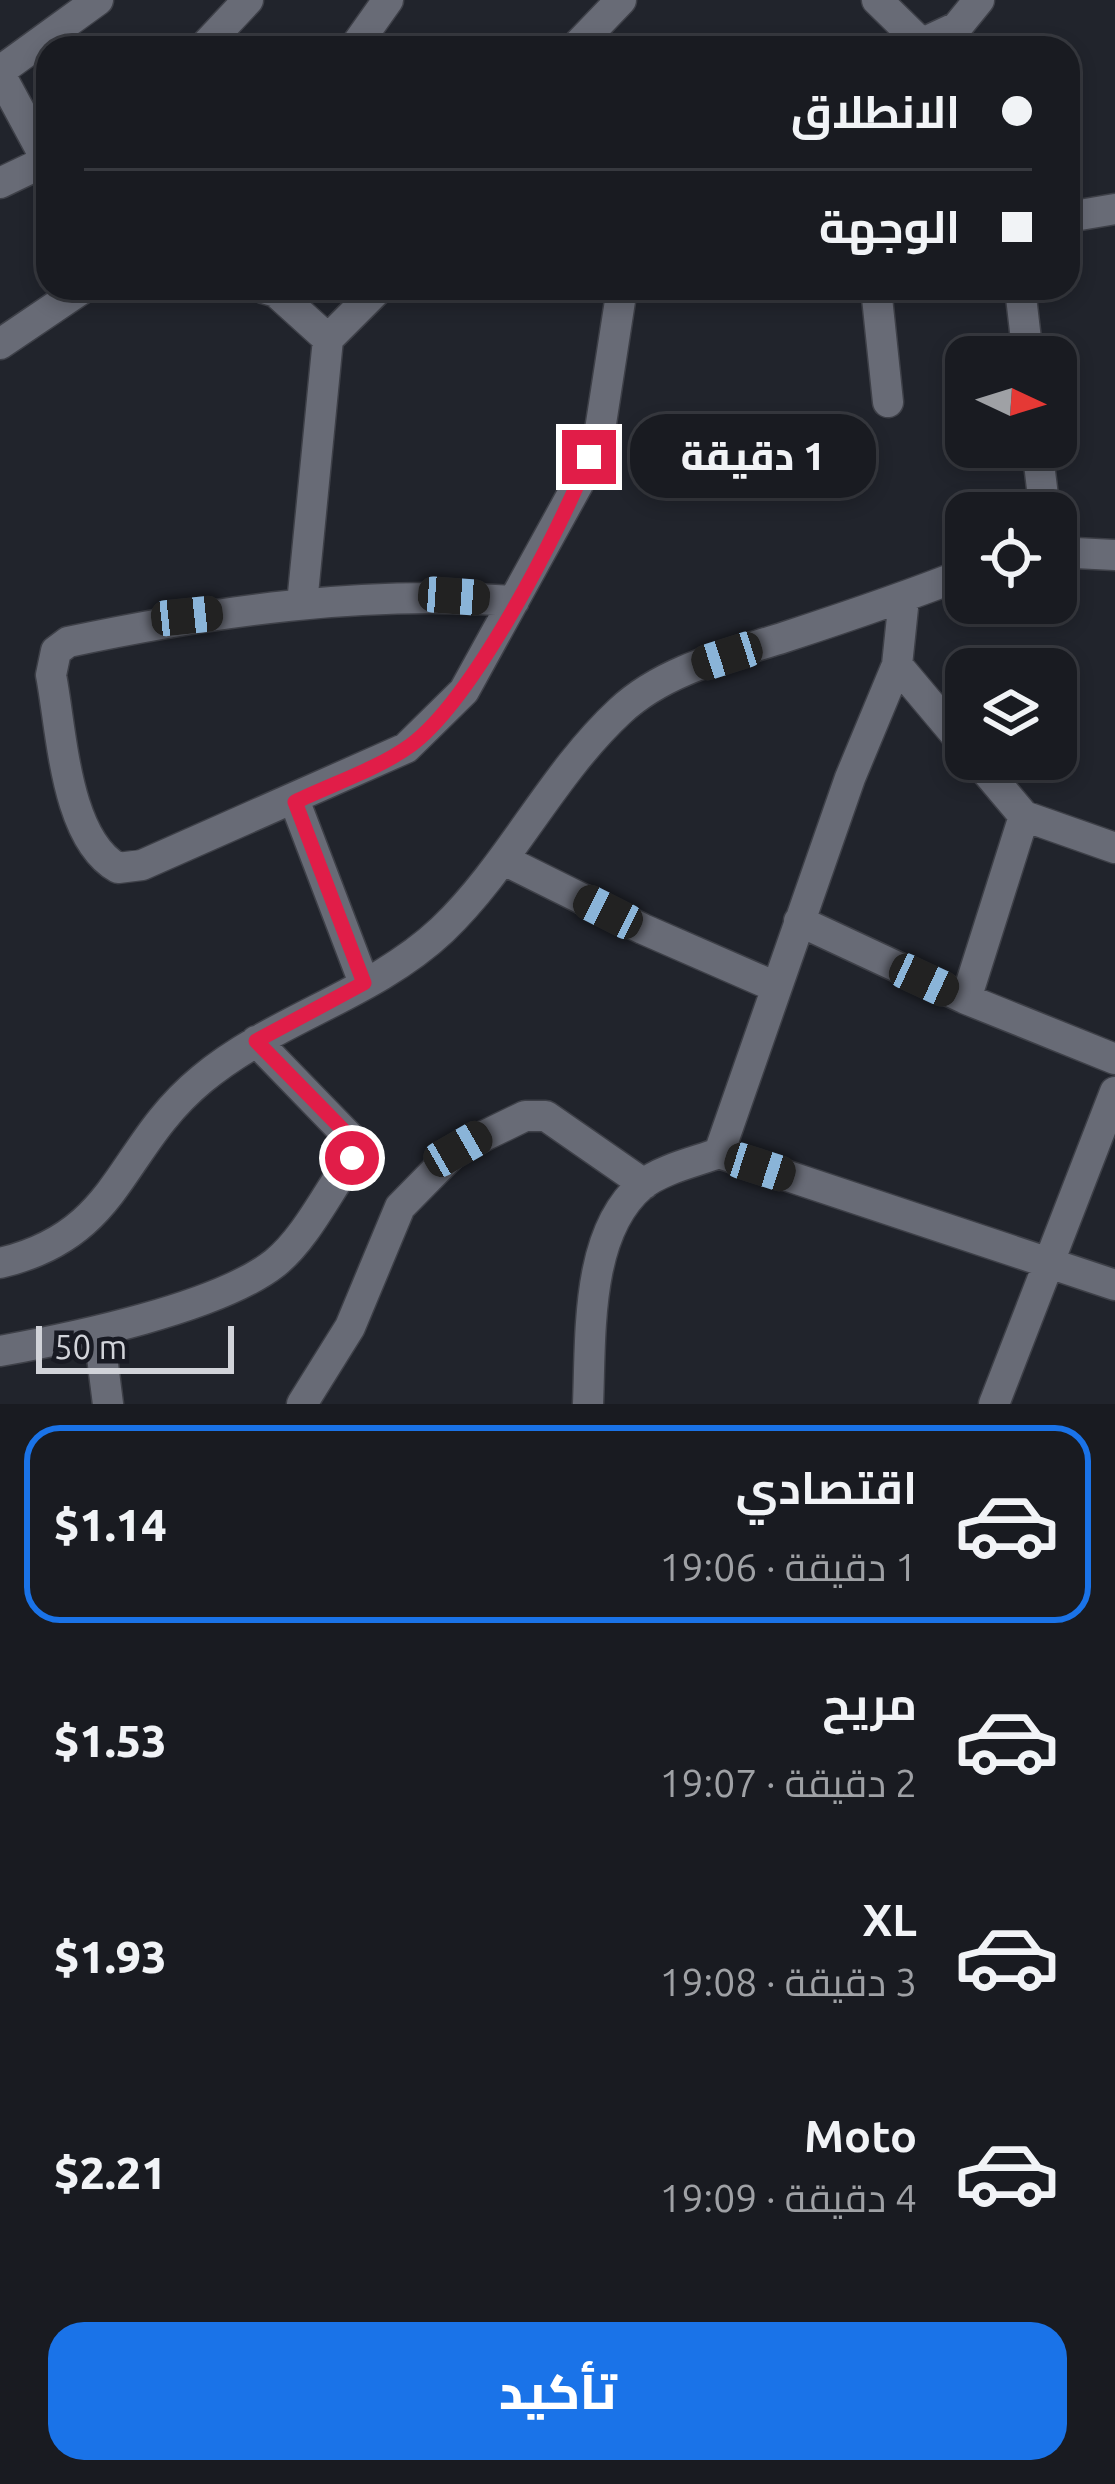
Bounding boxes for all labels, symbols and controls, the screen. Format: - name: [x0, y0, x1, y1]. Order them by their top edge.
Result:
- text: الانطلاق: [791, 86, 960, 137]
- text: الوجهة: [819, 201, 960, 252]
- north arrow: [945, 336, 1077, 468]
- map controls: [945, 336, 1077, 780]
- callout: 1 دقيقة: [631, 415, 877, 499]
- route end: [562, 430, 616, 484]
- text: 1 دقيقة: [681, 434, 825, 477]
- button: locate: [945, 492, 1077, 624]
- car: [417, 576, 491, 616]
- car: [149, 594, 225, 638]
- car: [687, 628, 767, 684]
- button: layers: [945, 648, 1077, 780]
- car: [568, 880, 648, 944]
- car: [884, 948, 964, 1012]
- car: [418, 1115, 498, 1183]
- route start: [325, 1131, 379, 1185]
- car: [720, 1139, 800, 1195]
- scale bar: [36, 1320, 234, 1373]
- text: 50 m: [54, 1328, 127, 1365]
- text: اقتصادي: [736, 1462, 917, 1513]
- icon: car: [953, 1470, 1061, 1578]
- text: $1.14: [54, 1499, 167, 1550]
- text: 1 دقيقة · 19:06: [660, 1545, 917, 1588]
- text: مريح: [822, 1678, 917, 1729]
- icon: car: [953, 1686, 1061, 1794]
- text: $1.53: [54, 1715, 167, 1766]
- text: 2 دقيقة · 19:07: [660, 1761, 917, 1804]
- text: XL: [863, 1894, 917, 1945]
- icon: car: [953, 1902, 1061, 2010]
- text: $1.93: [54, 1931, 167, 1982]
- text: 3 دقيقة · 19:08: [660, 1960, 917, 2003]
- text: Moto: [804, 2110, 917, 2161]
- icon: car: [953, 2118, 1061, 2226]
- text: $2.21: [54, 2147, 167, 2198]
- text: 4 دقيقة · 19:09: [660, 2176, 917, 2219]
- button: تأكيد: [48, 2322, 1067, 2460]

